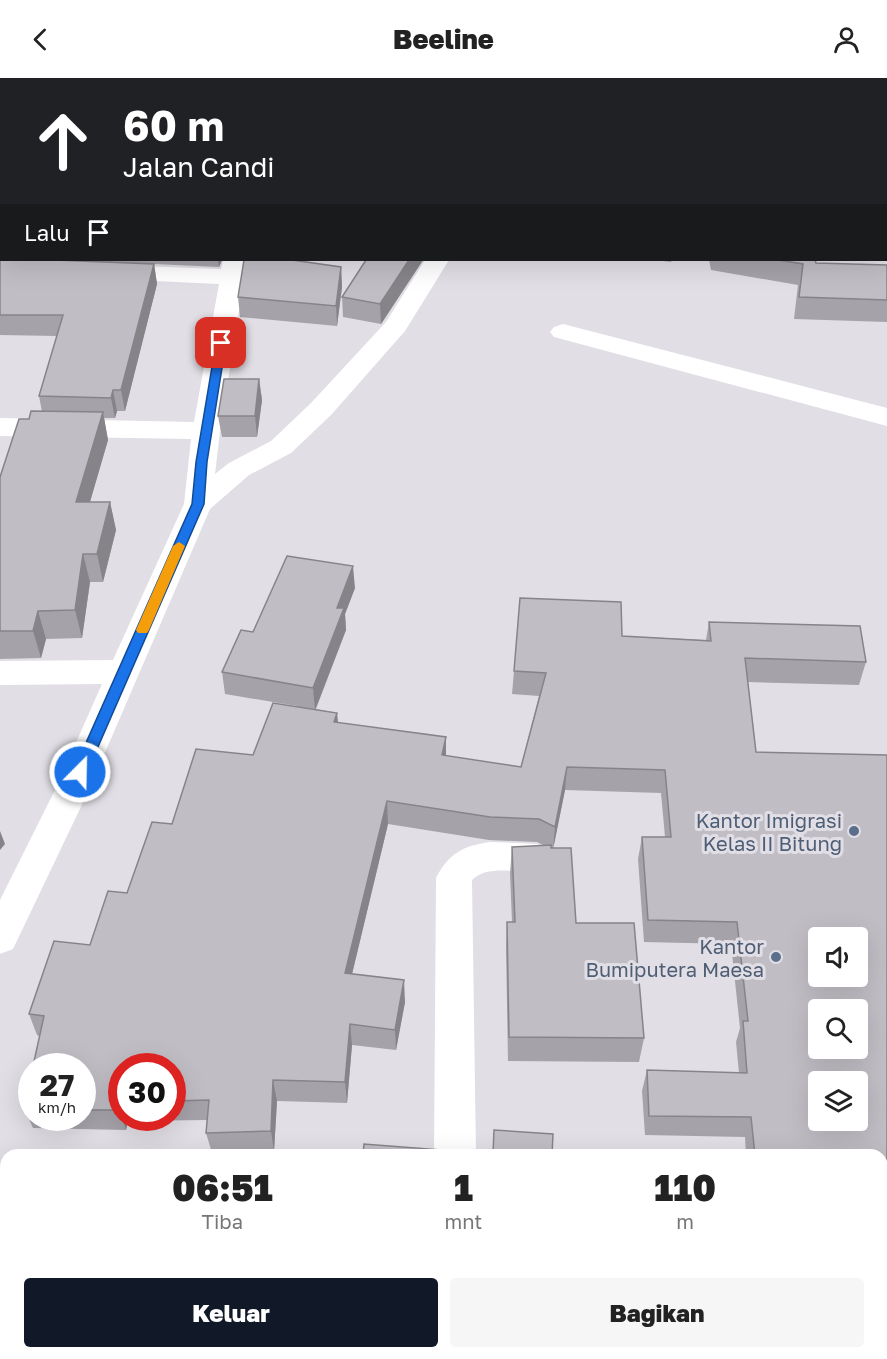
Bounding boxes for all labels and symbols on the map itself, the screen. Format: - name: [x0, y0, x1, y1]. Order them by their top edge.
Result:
- pin: [195, 317, 246, 368]
- position arrow: [48, 740, 112, 804]
- place label: Kantor Imigrasi Kelas II Bitung: [696, 808, 842, 855]
- marker: Kantor Imigrasi Kelas II Bitung: [847, 824, 861, 838]
- place label: Kantor Bumiputera Maesa: [586, 934, 764, 981]
- marker: Kantor Bumiputera Maesa: [769, 950, 783, 964]
- speed limit sign: 30: [108, 1053, 186, 1131]

